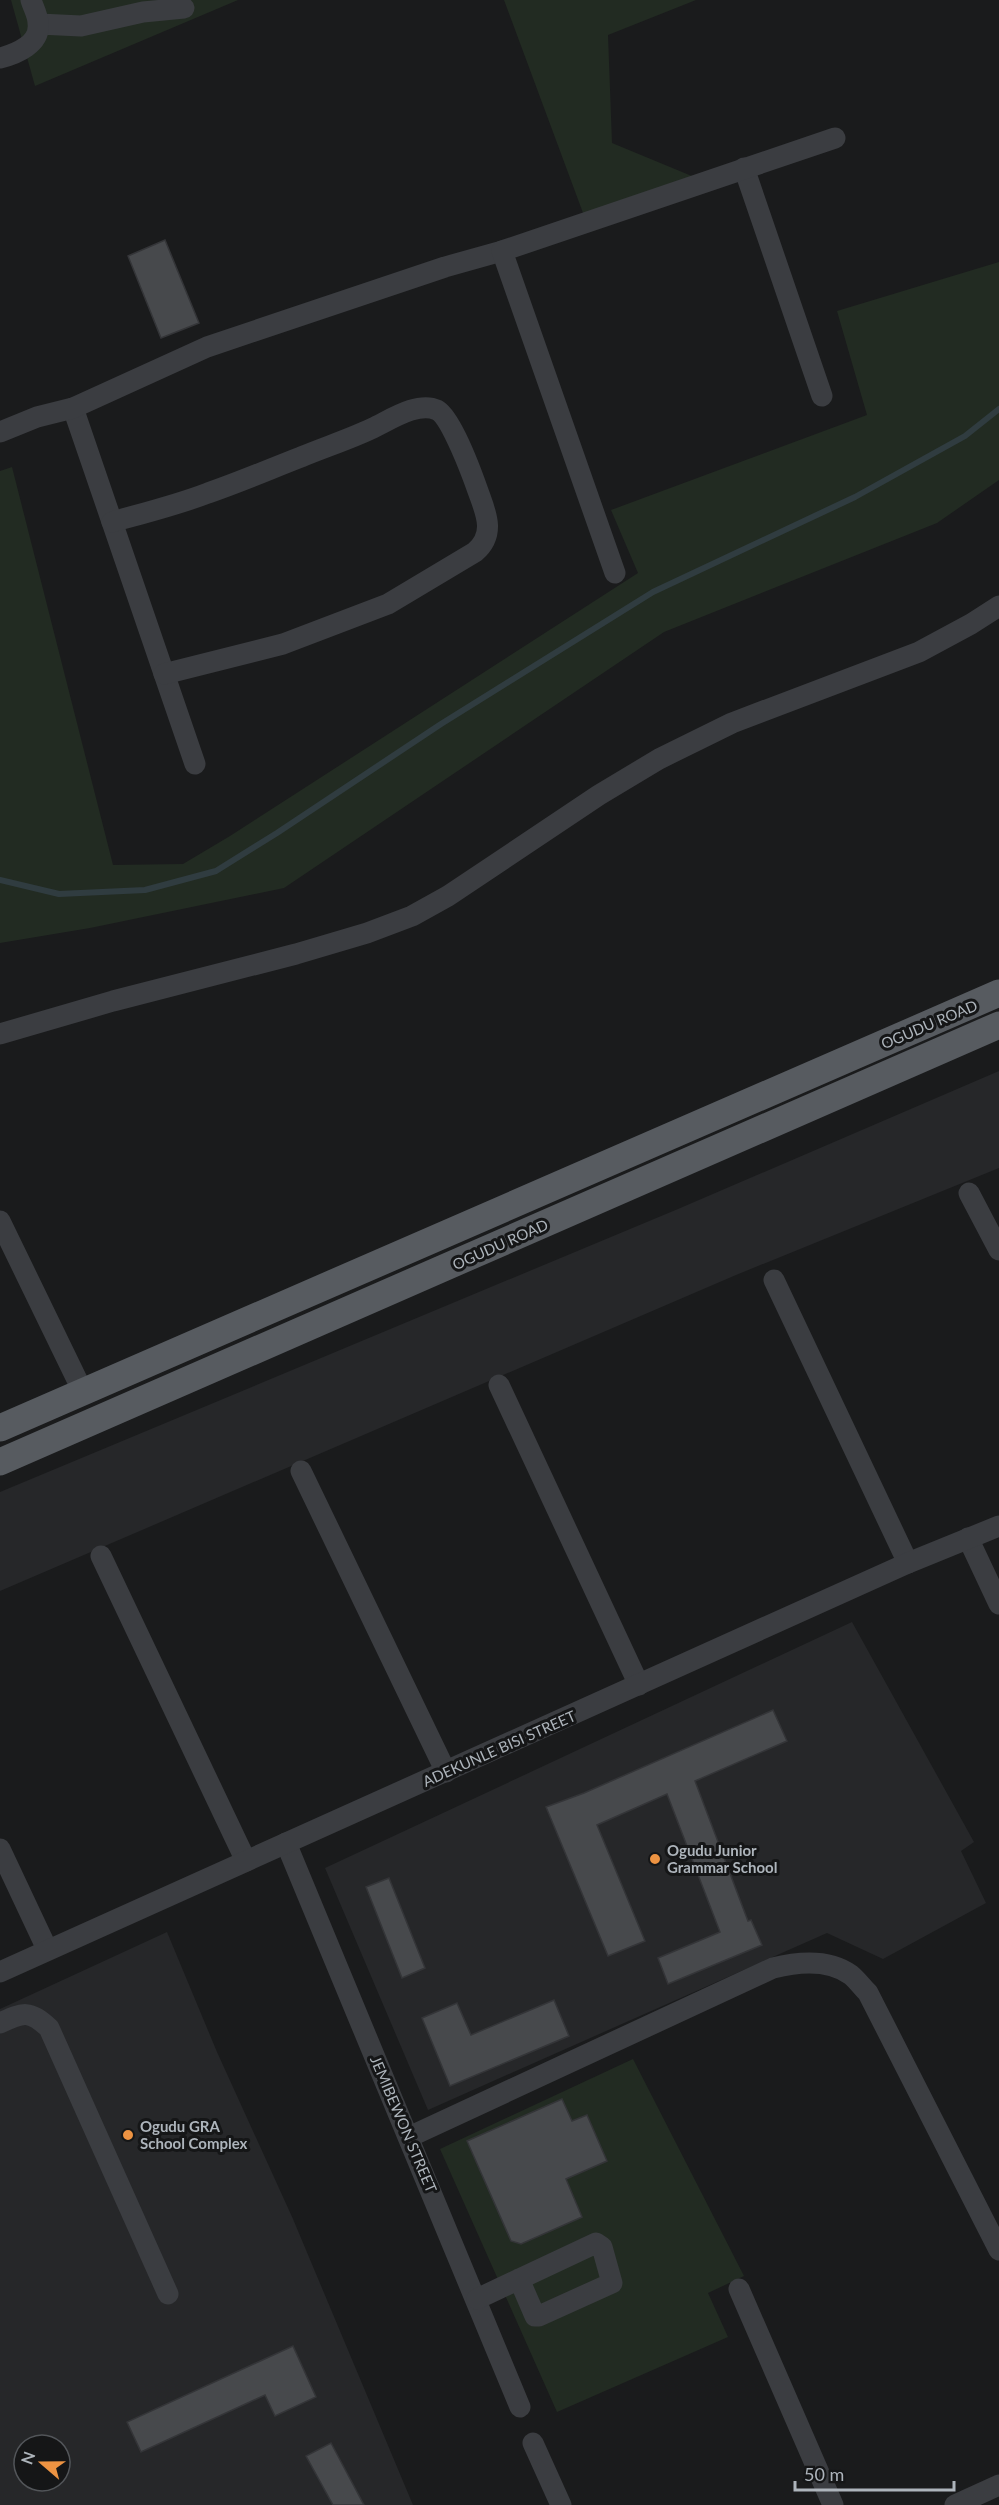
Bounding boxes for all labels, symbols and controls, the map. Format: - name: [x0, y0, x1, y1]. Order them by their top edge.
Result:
- street label: OGUDU ROAD: [878, 996, 980, 1052]
- street label: OGUDU ROAD: [449, 1215, 551, 1273]
- street label: ADEKUNLE BISI STREET: [420, 1706, 578, 1790]
- place label: Ogudu Junior Grammar School: [667, 1841, 777, 1876]
- marker: Ogudu Junior Grammar School: [648, 1852, 662, 1866]
- street label: JEMIBEWON STREET: [367, 2053, 441, 2195]
- place label: Ogudu GRA School Complex: [140, 2117, 248, 2152]
- marker: Ogudu GRA School Complex: [121, 2128, 135, 2142]
- north arrow: [12, 2433, 72, 2493]
- text: N: [16, 2449, 38, 2467]
- scale bar: [795, 2454, 954, 2492]
- text: 50 m: [804, 2463, 844, 2485]

